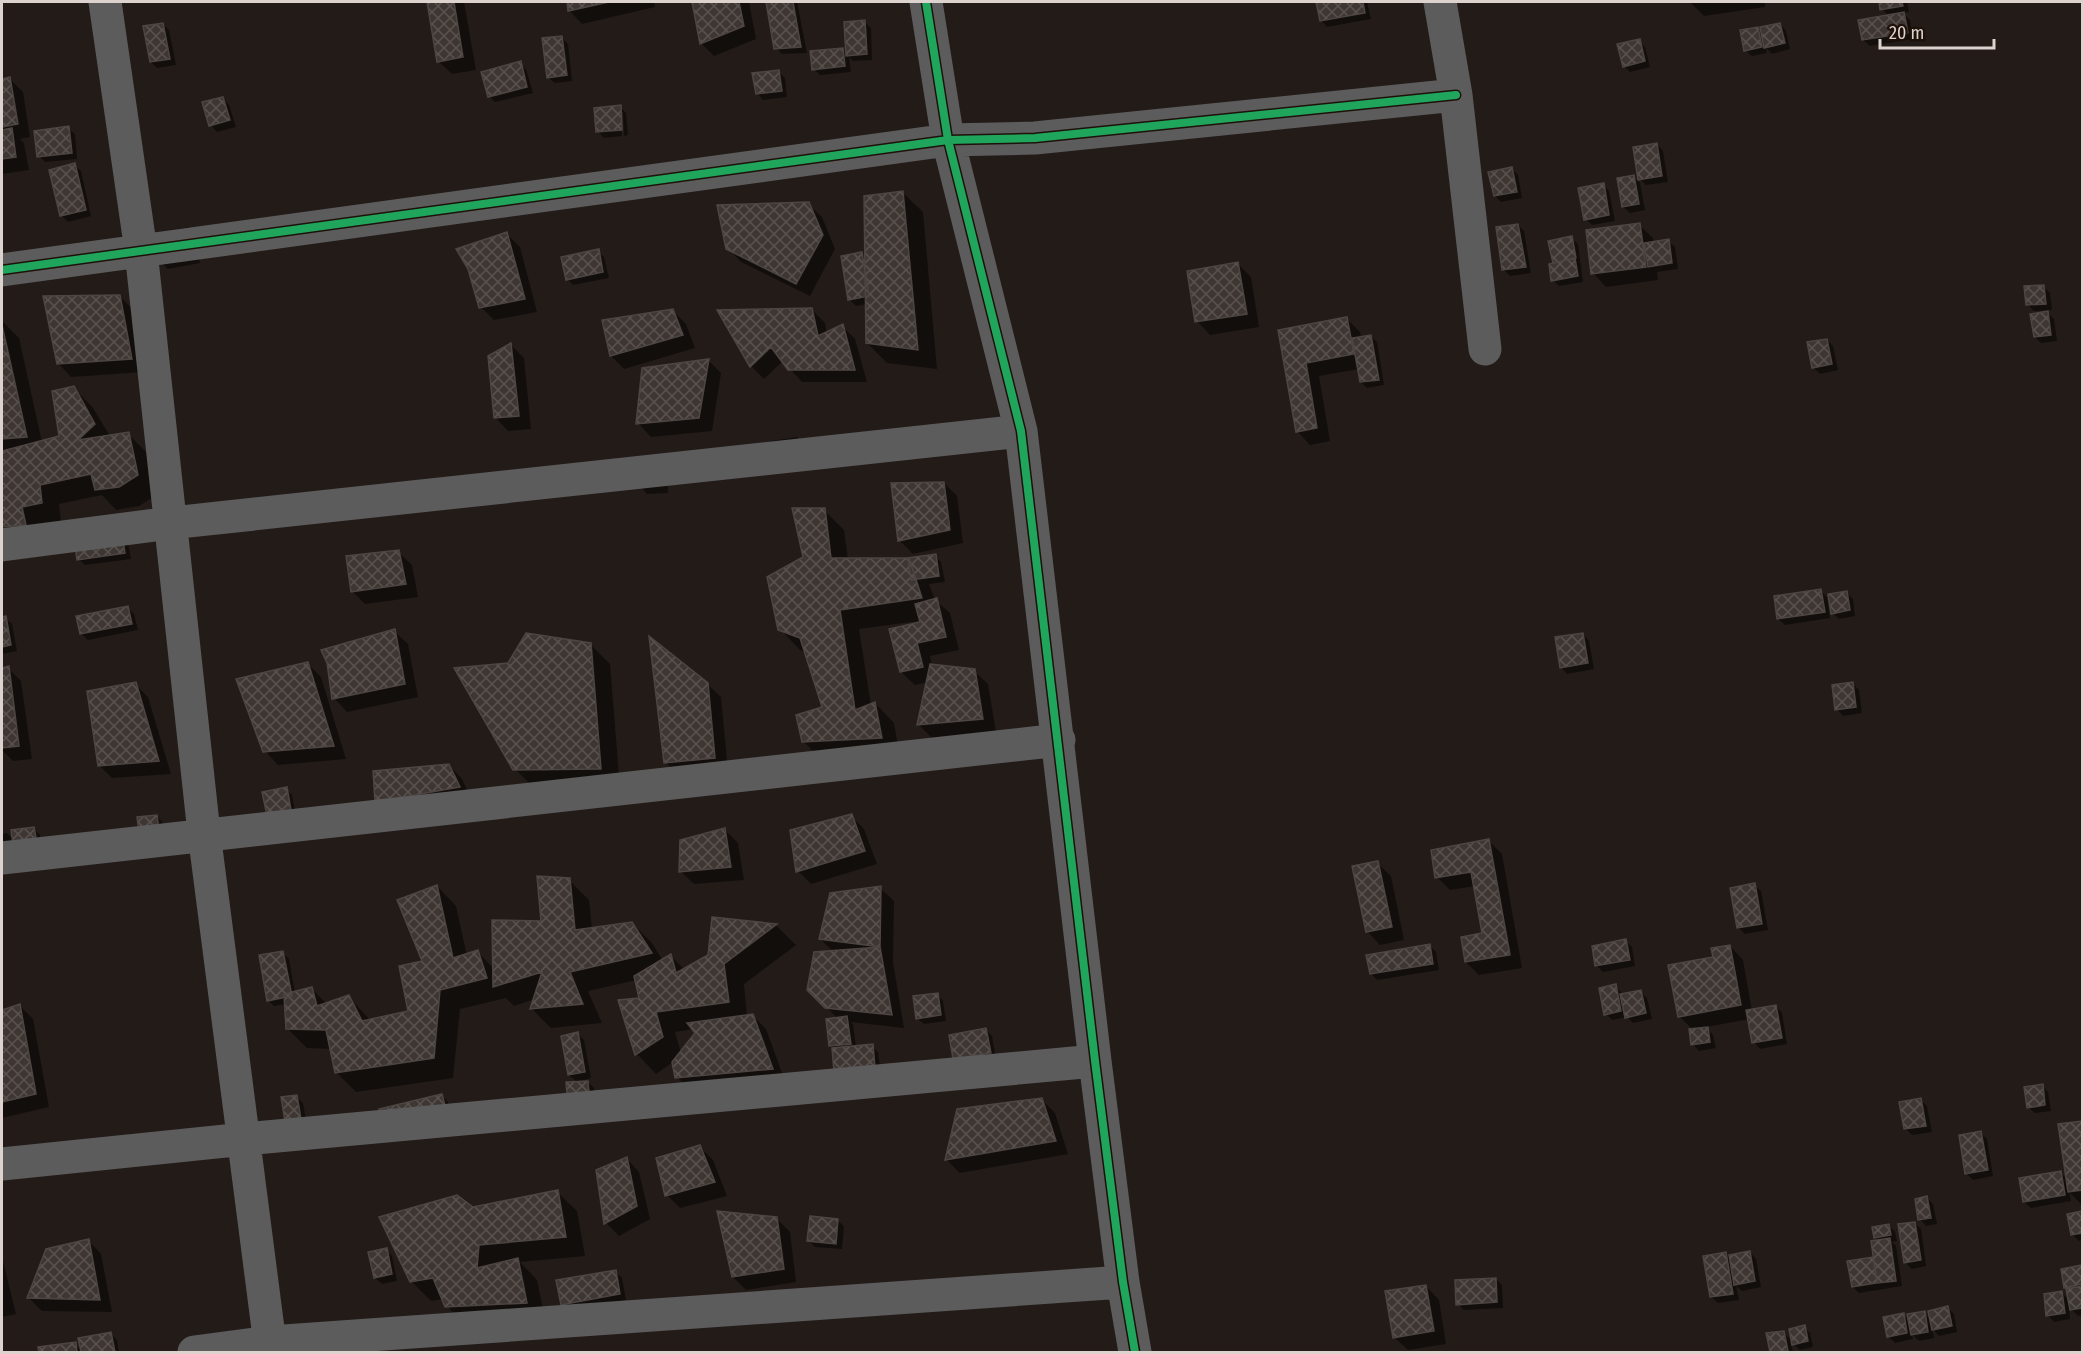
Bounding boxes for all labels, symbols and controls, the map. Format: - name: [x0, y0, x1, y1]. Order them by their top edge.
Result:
- scale bar: [1880, 12, 1994, 50]
- text: 20 m: [1889, 22, 1924, 44]

